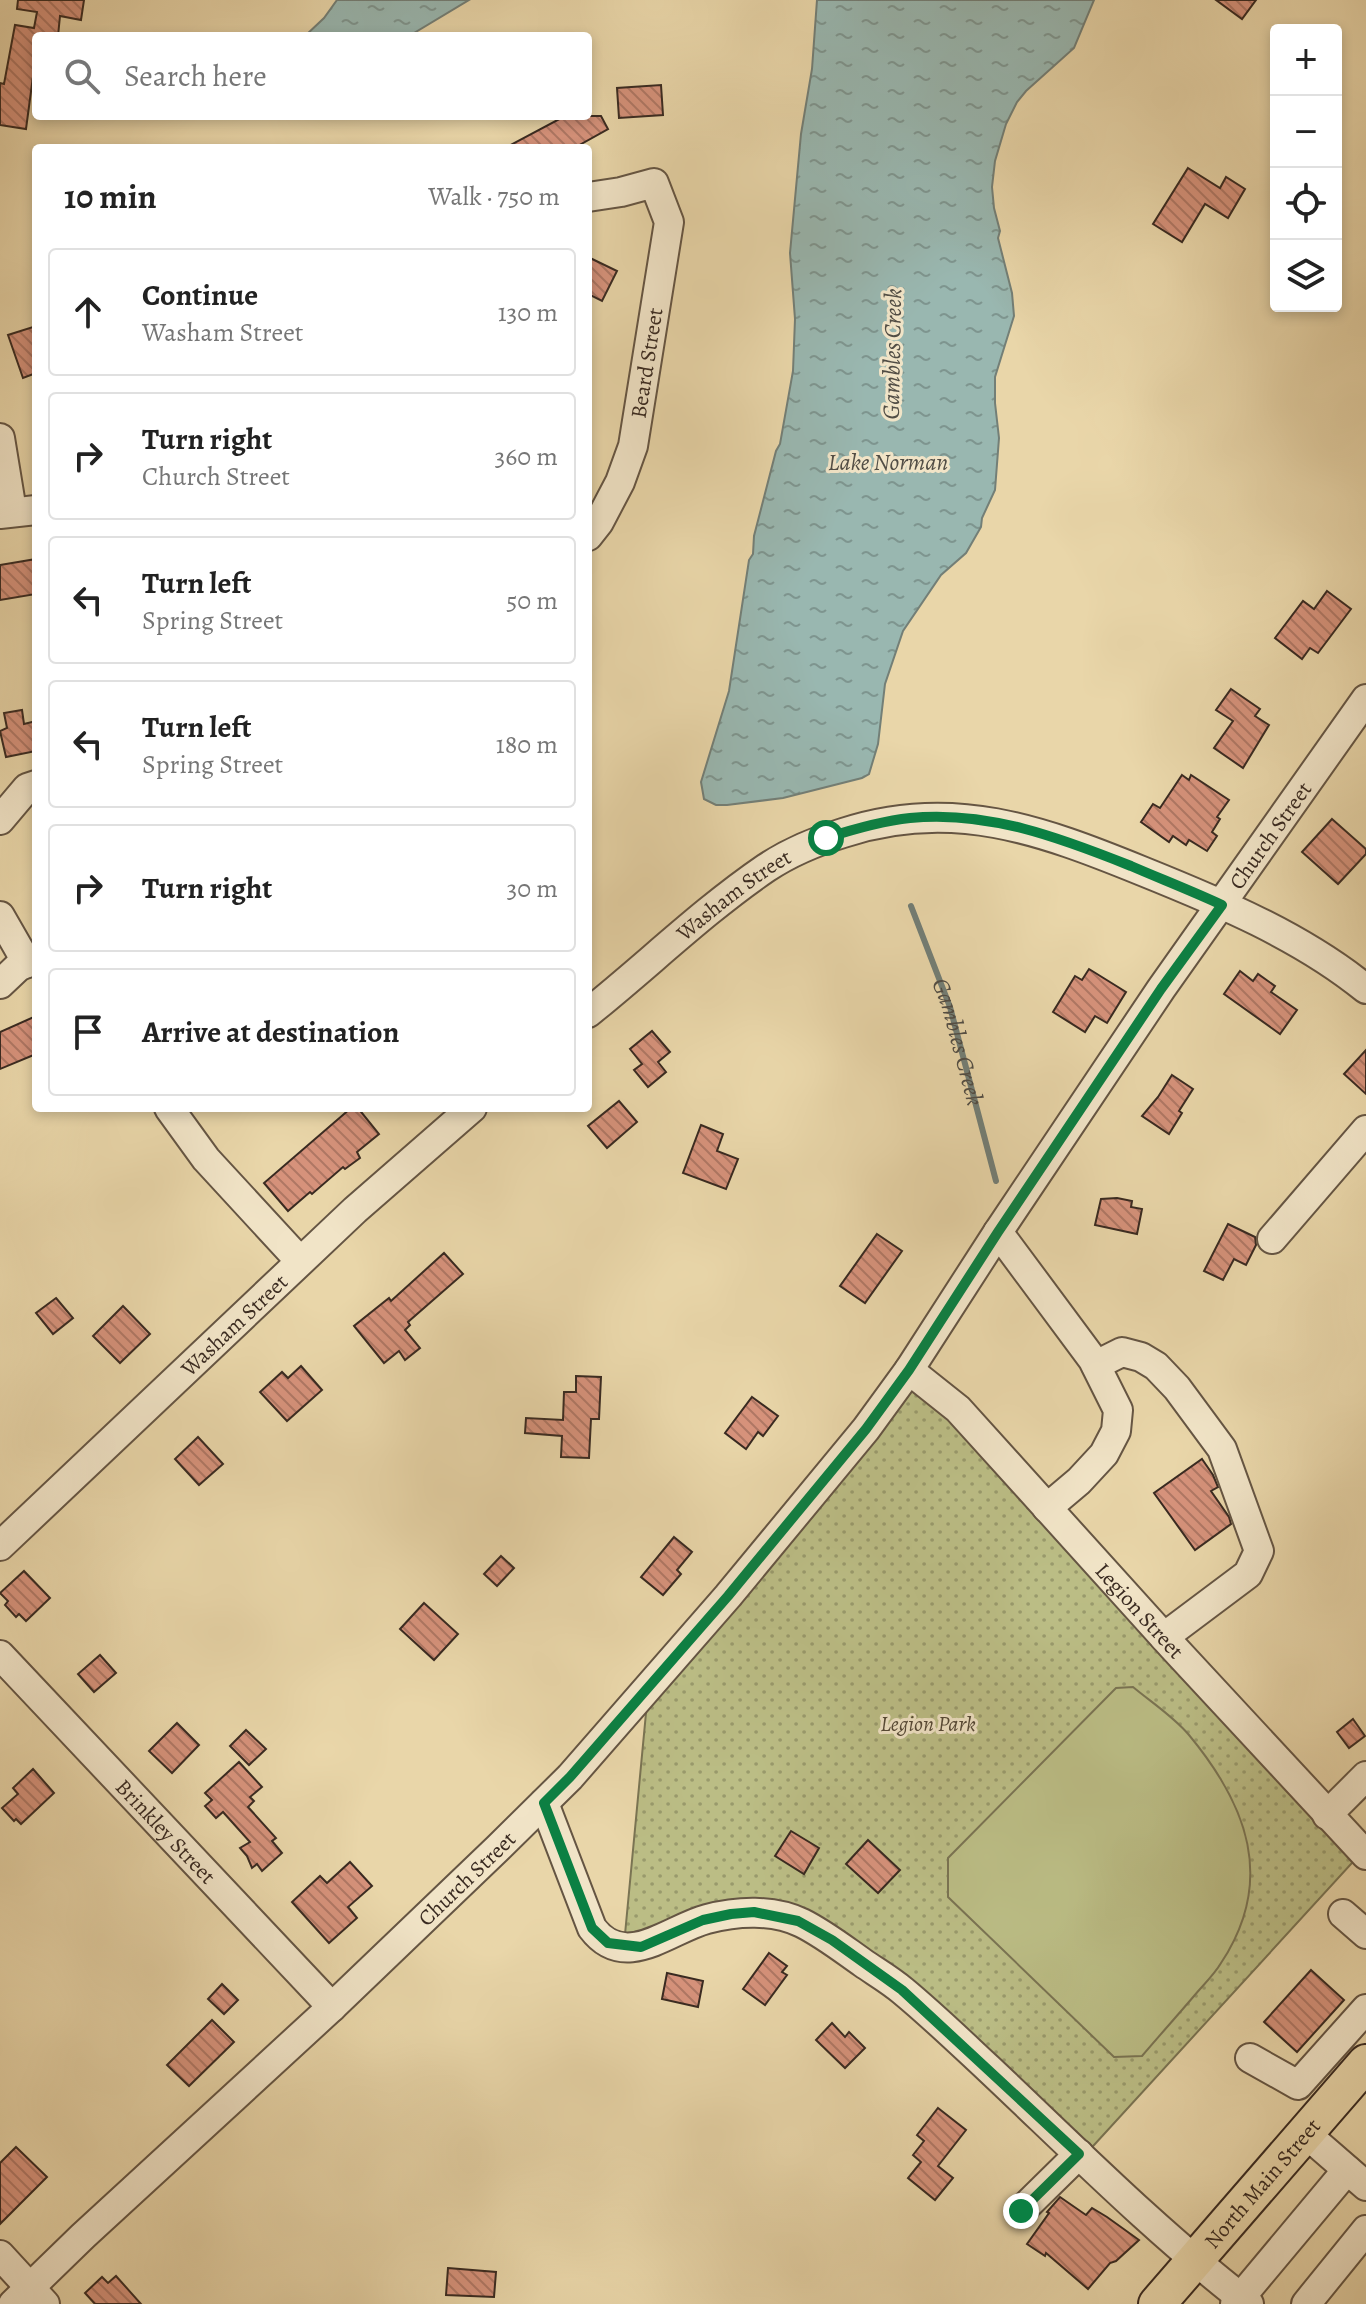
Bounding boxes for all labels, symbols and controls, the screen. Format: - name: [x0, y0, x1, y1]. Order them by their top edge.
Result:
- map controls: [1270, 24, 1342, 312]
- button: +: [1270, 24, 1342, 96]
- search box: [32, 32, 592, 120]
- icon: search: [60, 54, 104, 98]
- text: Search here: [124, 56, 267, 96]
- button: −: [1270, 96, 1342, 168]
- button: locate: [1270, 168, 1342, 240]
- text: 10 min: [64, 173, 157, 220]
- text: Walk · 750 m: [428, 179, 560, 214]
- button: layers: [1270, 240, 1342, 312]
- text: Continue: [142, 275, 258, 315]
- water label: Gambles Creek: [875, 288, 909, 420]
- icon: ahead: [66, 290, 110, 334]
- text: 130 m: [498, 295, 558, 330]
- street label: Beard Street: [623, 306, 671, 421]
- text: Washam Street: [142, 315, 303, 350]
- text: Turn right: [142, 419, 272, 459]
- icon: right: [66, 434, 110, 478]
- text: 360 m: [495, 439, 558, 474]
- water label: Lake Norman: [828, 446, 948, 478]
- text: Church Street: [142, 459, 290, 494]
- text: Turn left: [142, 563, 251, 603]
- icon: left: [66, 578, 110, 622]
- text: 50 m: [506, 583, 558, 618]
- text: Spring Street: [142, 603, 283, 638]
- text: Turn left: [142, 707, 251, 747]
- icon: left: [66, 722, 110, 766]
- text: 180 m: [496, 727, 558, 762]
- text: Spring Street: [142, 747, 283, 782]
- street label: Church Street: [1222, 776, 1319, 896]
- route start: [808, 820, 844, 856]
- street label: Washam Street: [670, 842, 797, 949]
- icon: right: [66, 866, 110, 910]
- text: Turn right: [142, 868, 272, 908]
- text: 30 m: [507, 871, 558, 906]
- water label: Gambles Creek: [924, 973, 991, 1109]
- icon: arrive: [66, 1010, 110, 1054]
- text: Arrive at destination: [142, 1012, 399, 1052]
- street label: Washam Street: [174, 1268, 295, 1384]
- street label: Legion Street: [1088, 1557, 1190, 1666]
- park label: Legion Park: [880, 1709, 976, 1739]
- street label: Brinkley Street: [108, 1773, 222, 1891]
- street label: Church Street: [412, 1825, 523, 1933]
- street label: North Main Street: [1198, 2112, 1328, 2255]
- route end: [1003, 2193, 1039, 2229]

